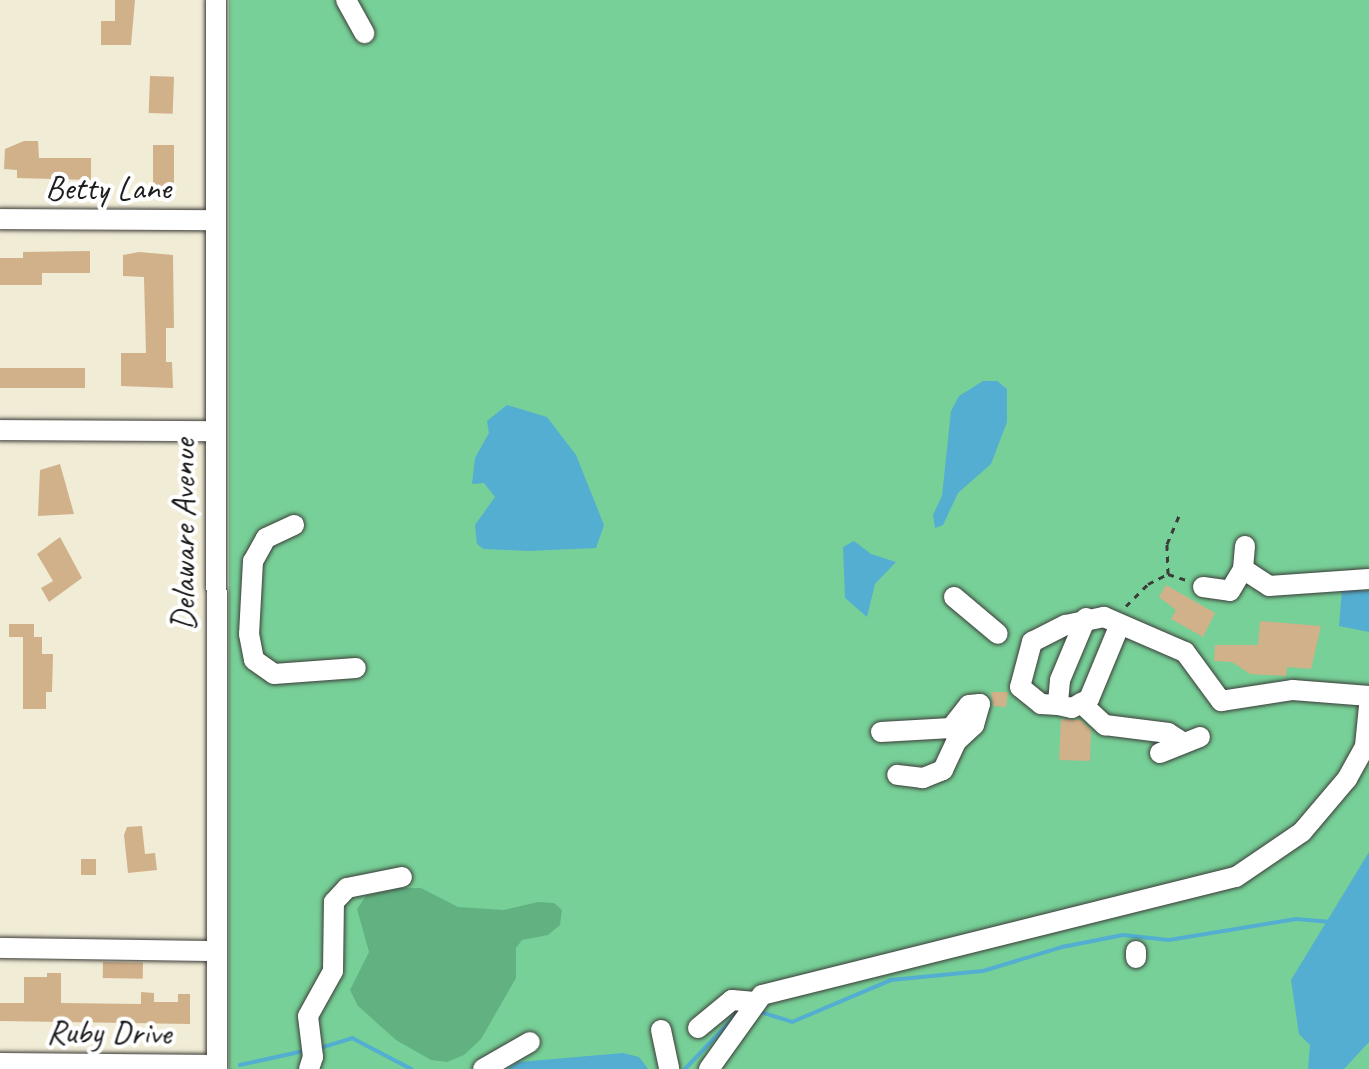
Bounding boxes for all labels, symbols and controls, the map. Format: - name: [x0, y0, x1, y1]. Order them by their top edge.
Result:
- street label: Betty Lane: [45, 168, 171, 208]
- street label: Delaware Avenue: [163, 439, 203, 631]
- street label: Ruby Drive: [46, 1011, 172, 1053]

